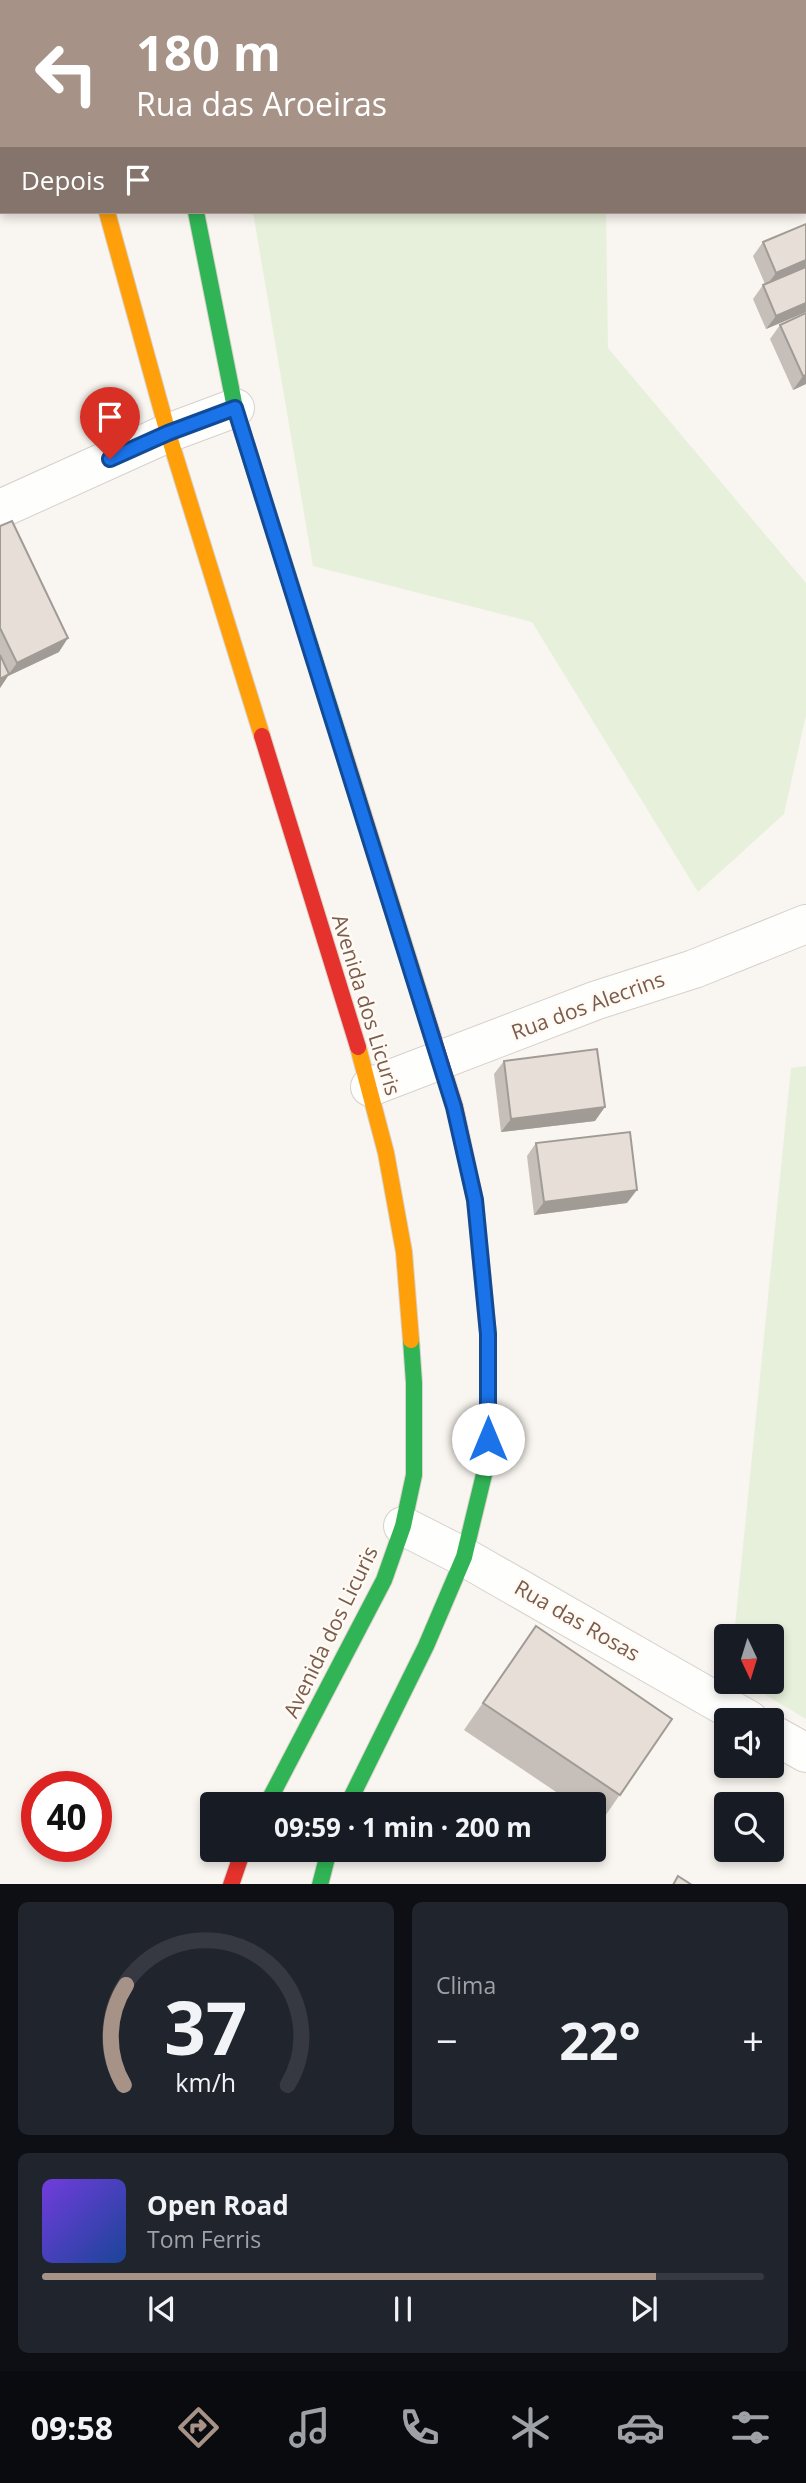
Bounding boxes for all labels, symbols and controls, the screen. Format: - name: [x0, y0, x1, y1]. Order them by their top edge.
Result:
- text: 180 m: [136, 19, 281, 85]
- icon: left: [21, 28, 112, 119]
- text: Rua das Aroeiras: [136, 82, 387, 125]
- icon: arrive: [119, 161, 157, 199]
- text: Depois: [21, 162, 105, 198]
- pin: [80, 387, 140, 459]
- icon: arrive: [91, 398, 129, 436]
- street label: Avenida dos Licuris: [326, 911, 408, 1099]
- street label: Rua dos Alecrins: [507, 964, 668, 1046]
- position arrow: [451, 1402, 525, 1476]
- street label: Avenida dos Licuris: [276, 1541, 384, 1722]
- street label: Rua das Rosas: [510, 1573, 645, 1667]
- north arrow: [714, 1624, 784, 1694]
- map controls: [714, 1624, 784, 1862]
- button: sound: [714, 1708, 784, 1778]
- speed limit sign: 40: [21, 1771, 112, 1862]
- button: search: [714, 1792, 784, 1862]
- text: 09:59 · 1 min · 200 m: [274, 1809, 532, 1845]
- text: Clima: [436, 1969, 496, 2001]
- text: 37: [164, 1977, 248, 2076]
- text: 22°: [559, 2004, 641, 2075]
- text: −: [436, 2014, 458, 2066]
- text: +: [742, 2014, 764, 2066]
- text: km/h: [176, 2064, 236, 2098]
- text: Open Road: [147, 2187, 289, 2223]
- text: Tom Ferris: [147, 2223, 261, 2255]
- icon: previous: [143, 2290, 181, 2328]
- icon: pause: [384, 2290, 422, 2328]
- icon: next: [625, 2290, 663, 2328]
- icon: directions: [174, 2403, 223, 2452]
- icon: music: [285, 2403, 334, 2452]
- icon: phone: [395, 2403, 444, 2452]
- icon: climate: [506, 2403, 555, 2452]
- icon: car: [616, 2403, 665, 2452]
- icon: filters: [726, 2403, 775, 2452]
- text: 09:58: [31, 2406, 113, 2449]

